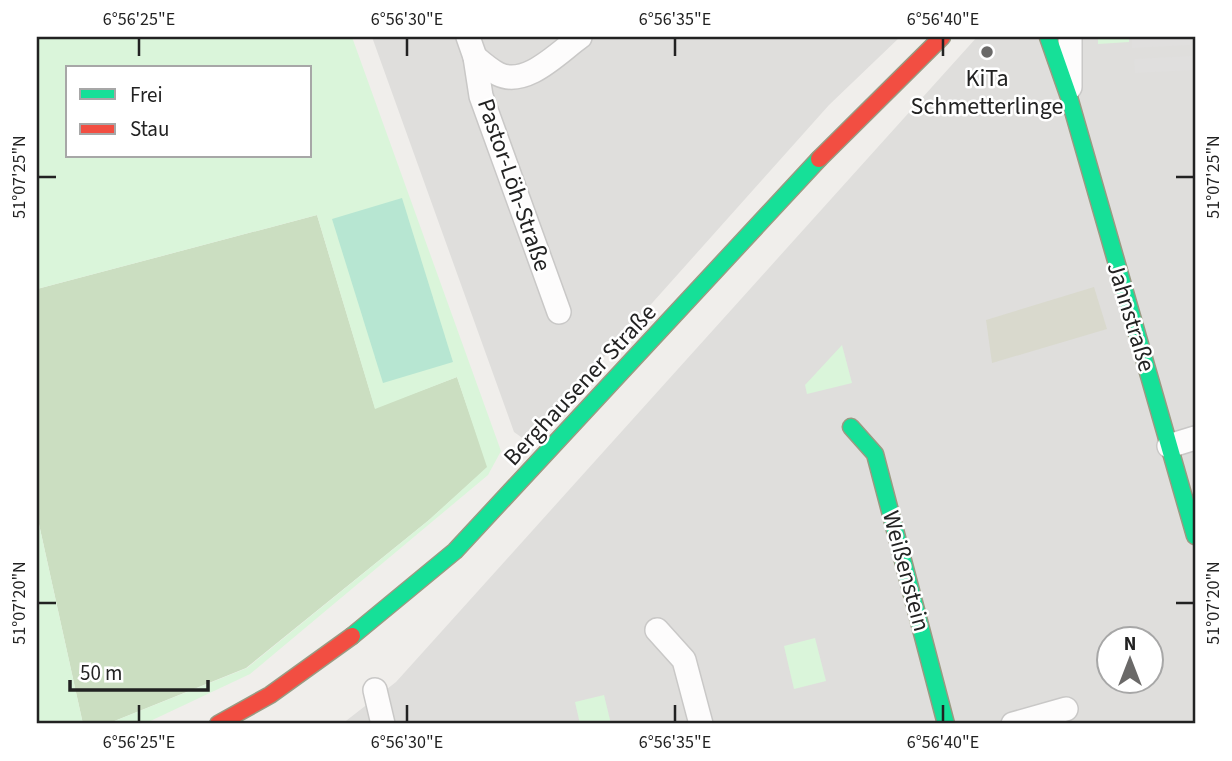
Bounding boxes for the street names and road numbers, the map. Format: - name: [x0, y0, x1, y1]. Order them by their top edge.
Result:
- street label: Pastor-Löh-Straße: [468, 94, 560, 276]
- street label: Jahnstraße: [1098, 258, 1164, 376]
- street label: Berghausener Straße: [495, 296, 665, 474]
- street label: Weißenstein: [873, 507, 939, 635]

